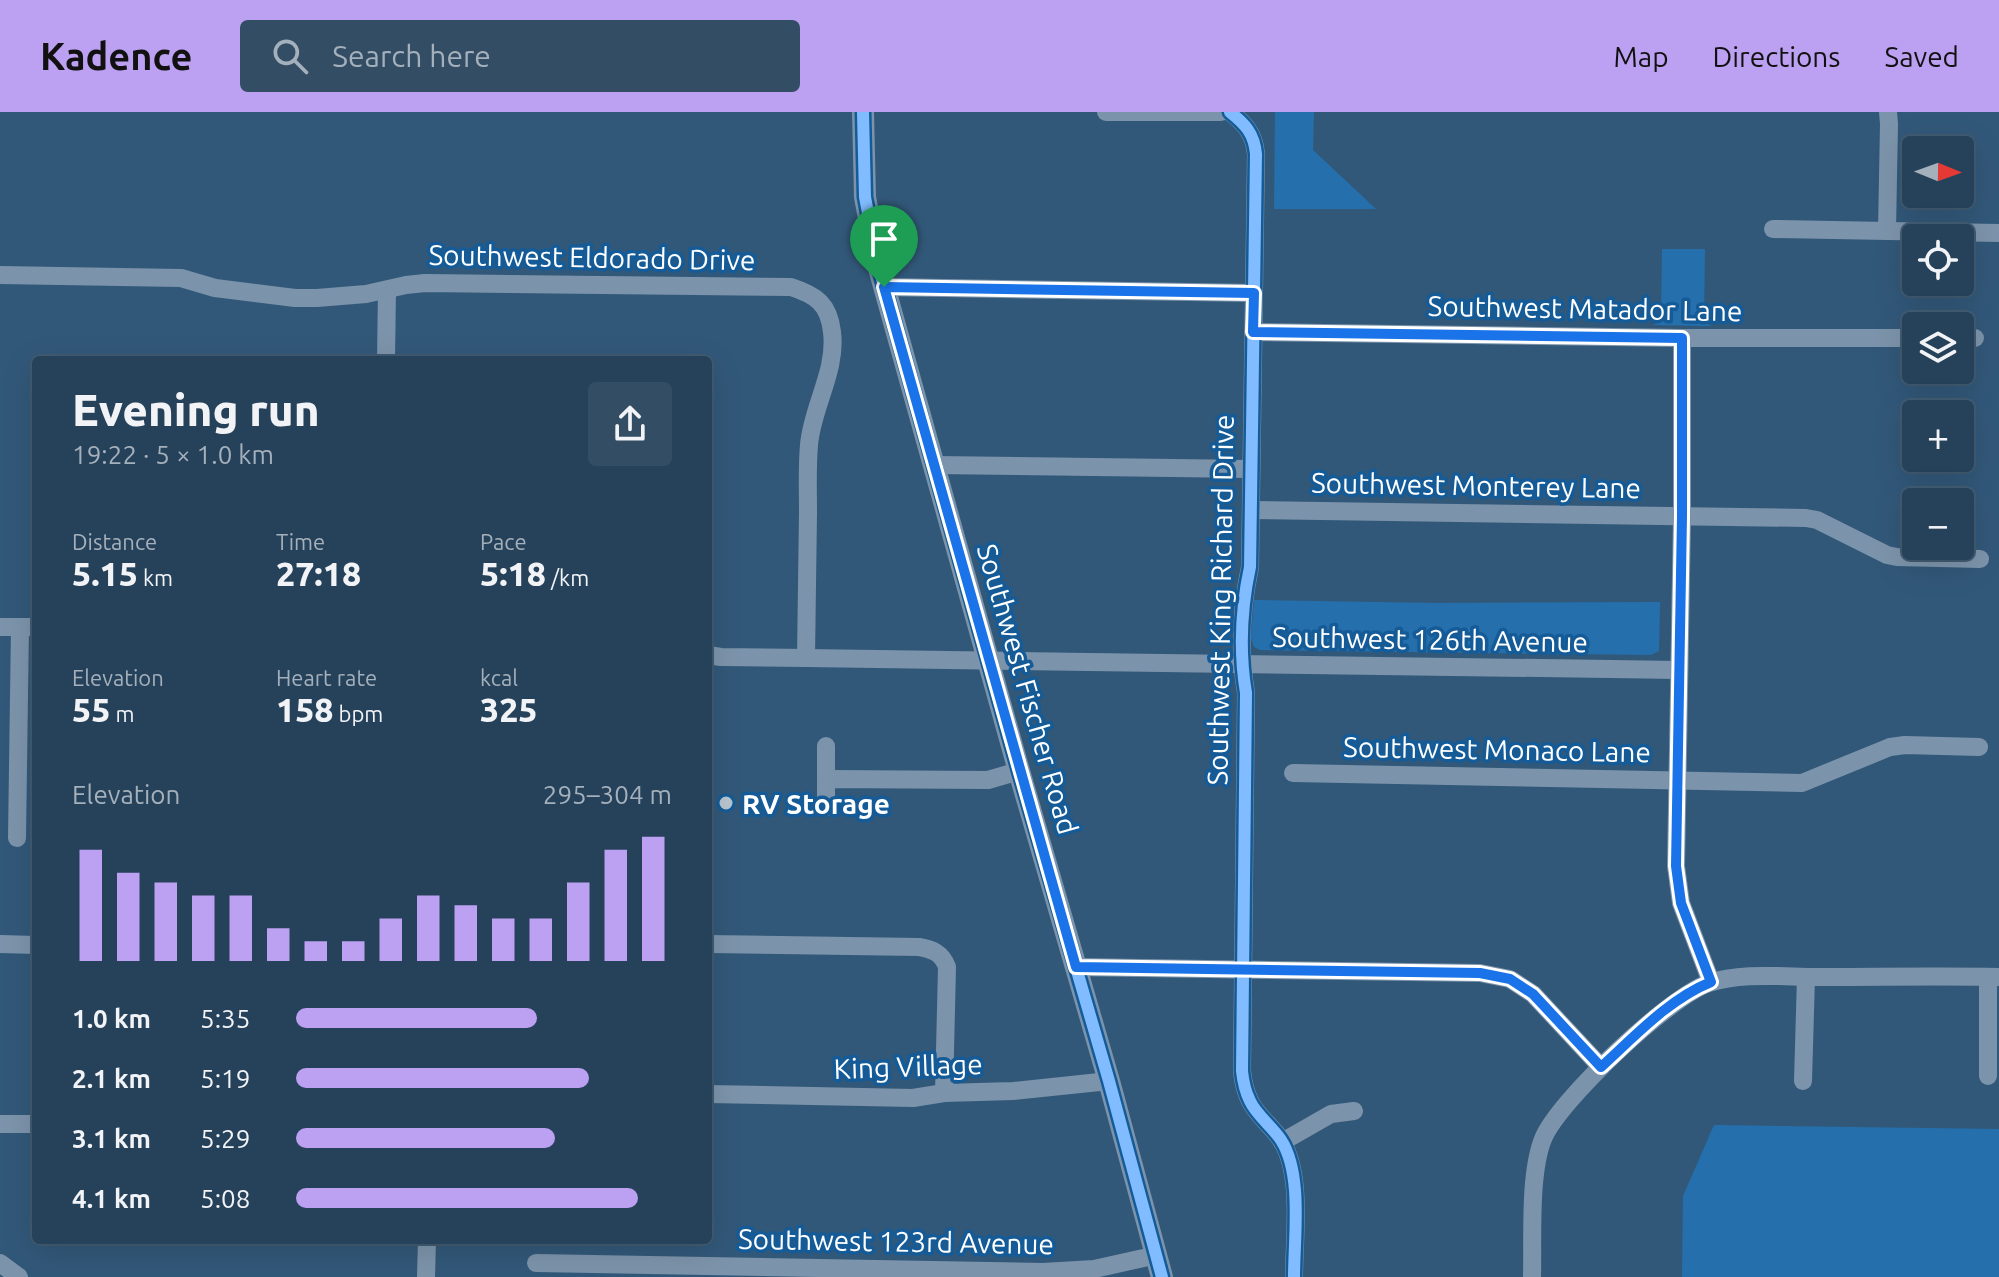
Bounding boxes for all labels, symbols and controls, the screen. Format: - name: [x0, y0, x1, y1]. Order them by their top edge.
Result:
- search box: [240, 20, 800, 92]
- icon: search: [268, 34, 312, 78]
- text: Kadence: [40, 35, 192, 77]
- text: Search here: [332, 39, 491, 73]
- text: Map: [1613, 41, 1669, 72]
- text: Directions: [1713, 41, 1840, 72]
- text: Saved: [1884, 41, 1959, 72]
- north arrow: [1902, 136, 1974, 208]
- map controls: [1902, 136, 1974, 560]
- pin: [850, 205, 918, 287]
- icon: arrive: [862, 217, 906, 261]
- button: locate: [1902, 224, 1974, 296]
- street label: Southwest Eldorado Drive: [428, 239, 756, 275]
- street label: Southwest Matador Lane: [1427, 290, 1743, 326]
- button: layers: [1902, 312, 1974, 384]
- button: share: [588, 382, 672, 466]
- text: Evening run: [72, 385, 320, 434]
- button: +: [1902, 400, 1974, 472]
- street label: Southwest King Richard Drive: [1201, 414, 1239, 786]
- text: 19:22 · 5 × 1.0 km: [72, 440, 274, 469]
- street label: Southwest Monterey Lane: [1311, 467, 1641, 503]
- button: −: [1902, 488, 1974, 560]
- text: Distance: [72, 529, 157, 554]
- text: Time: [276, 529, 325, 554]
- text: Pace: [480, 529, 527, 554]
- street label: Southwest Fischer Road: [972, 540, 1084, 838]
- text: 5.15: [72, 554, 138, 592]
- text: 27:18: [276, 554, 361, 592]
- text: 5:18: [480, 554, 546, 592]
- text: km: [138, 565, 173, 590]
- text: /km: [546, 565, 589, 590]
- street label: Southwest 126th Avenue: [1272, 621, 1588, 657]
- text: Elevation: [72, 665, 164, 690]
- text: Heart rate: [276, 665, 377, 690]
- text: kcal: [480, 665, 518, 690]
- text: 55: [72, 690, 110, 728]
- text: 158: [276, 690, 334, 728]
- text: 325: [480, 690, 538, 728]
- text: m: [110, 701, 134, 726]
- text: bpm: [334, 701, 383, 726]
- street label: Southwest Monaco Lane: [1343, 731, 1651, 767]
- text: Elevation: [72, 780, 180, 809]
- text: 295–304 m: [543, 780, 672, 809]
- place label: RV Storage: [742, 788, 890, 819]
- marker: RV Storage: [717, 794, 735, 812]
- text: 1.0 km: [72, 1004, 151, 1033]
- text: 5:35: [200, 1004, 250, 1033]
- street label: King Village: [833, 1048, 983, 1084]
- text: 2.1 km: [72, 1064, 151, 1093]
- text: 5:19: [200, 1064, 250, 1093]
- text: 3.1 km: [72, 1124, 151, 1153]
- text: 5:29: [200, 1124, 250, 1153]
- text: 4.1 km: [72, 1184, 151, 1213]
- text: 5:08: [200, 1184, 250, 1213]
- street label: Southwest 123rd Avenue: [738, 1223, 1054, 1259]

